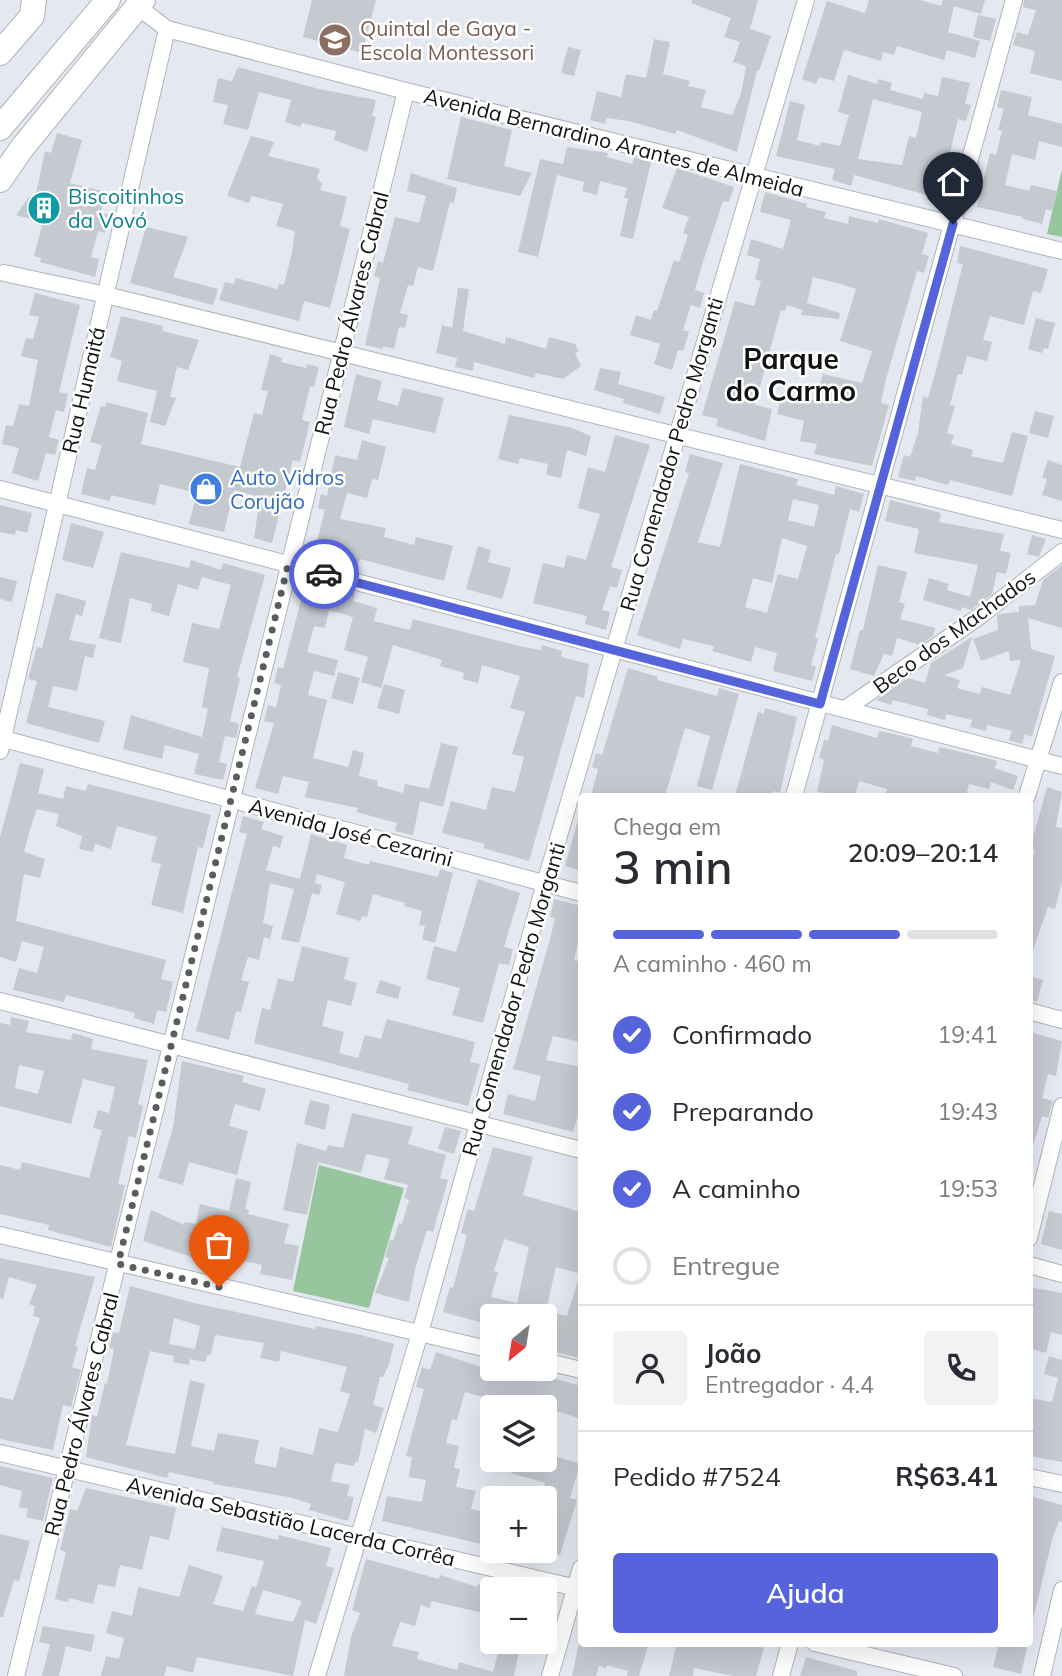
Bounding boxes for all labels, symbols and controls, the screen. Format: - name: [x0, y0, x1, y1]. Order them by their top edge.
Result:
- place label: Quintal de Gaya - Escola Montessori: [360, 15, 534, 65]
- school or university icon: Quintal de Gaya - Escola Montessori: [316, 21, 354, 59]
- street label: Avenida Bernardino Arantes de Almeida: [421, 82, 807, 202]
- pin: [923, 152, 983, 224]
- icon: home: [934, 163, 972, 201]
- place label: Biscoitinhos da Vovó: [68, 183, 184, 233]
- building icon: Biscoitinhos da Vovó: [25, 189, 63, 227]
- street label: Rua Pedro Álvares Cabral: [308, 189, 394, 437]
- street label: Rua Comendador Pedro Morganti: [614, 294, 728, 614]
- street label: Rua Humaitá: [56, 324, 110, 456]
- district label: Parque do Carmo: [726, 341, 856, 408]
- place label: Auto Vidros Corujão: [230, 464, 344, 514]
- shop icon: Auto Vidros Corujão: [187, 470, 225, 508]
- courier: [289, 539, 359, 609]
- icon: car: [305, 555, 343, 593]
- street label: Beco dos Machados: [868, 563, 1040, 699]
- street label: Avenida José Cezarini: [246, 792, 456, 872]
- text: Chega em: [613, 812, 721, 841]
- text: 20:09–20:14: [848, 836, 998, 869]
- text: 3 min: [613, 838, 732, 896]
- street label: Rua Comendador Pedro Morganti: [456, 839, 570, 1159]
- text: A caminho · 460 m: [613, 949, 812, 978]
- icon: check: [613, 1016, 651, 1054]
- text: Confirmado: [672, 1018, 812, 1051]
- text: 19:41: [938, 1020, 998, 1049]
- icon: check: [613, 1093, 651, 1131]
- text: Preparando: [672, 1095, 814, 1128]
- text: 19:43: [938, 1097, 998, 1126]
- icon: check: [613, 1170, 651, 1208]
- text: A caminho: [672, 1172, 801, 1205]
- text: 19:53: [938, 1174, 998, 1203]
- pin: [189, 1215, 249, 1287]
- icon: bag: [200, 1226, 238, 1264]
- text: Entregue: [672, 1249, 780, 1282]
- street label: Rua Pedro Álvares Cabral: [38, 1290, 124, 1538]
- north arrow: [480, 1304, 556, 1381]
- map controls: [480, 1304, 557, 1654]
- button: person: [613, 1331, 687, 1405]
- button: phone: [924, 1331, 998, 1405]
- text: João: [705, 1337, 761, 1370]
- text: Entregador · 4.4: [705, 1370, 874, 1399]
- button: layers: [480, 1395, 557, 1472]
- text: Pedido #7524: [613, 1460, 781, 1493]
- text: R$63.41: [895, 1460, 998, 1493]
- street label: Avenida Sebastião Lacerda Corrêa: [124, 1471, 458, 1571]
- button: +: [480, 1486, 557, 1563]
- button: Ajuda: [613, 1553, 998, 1633]
- button: −: [480, 1577, 557, 1654]

